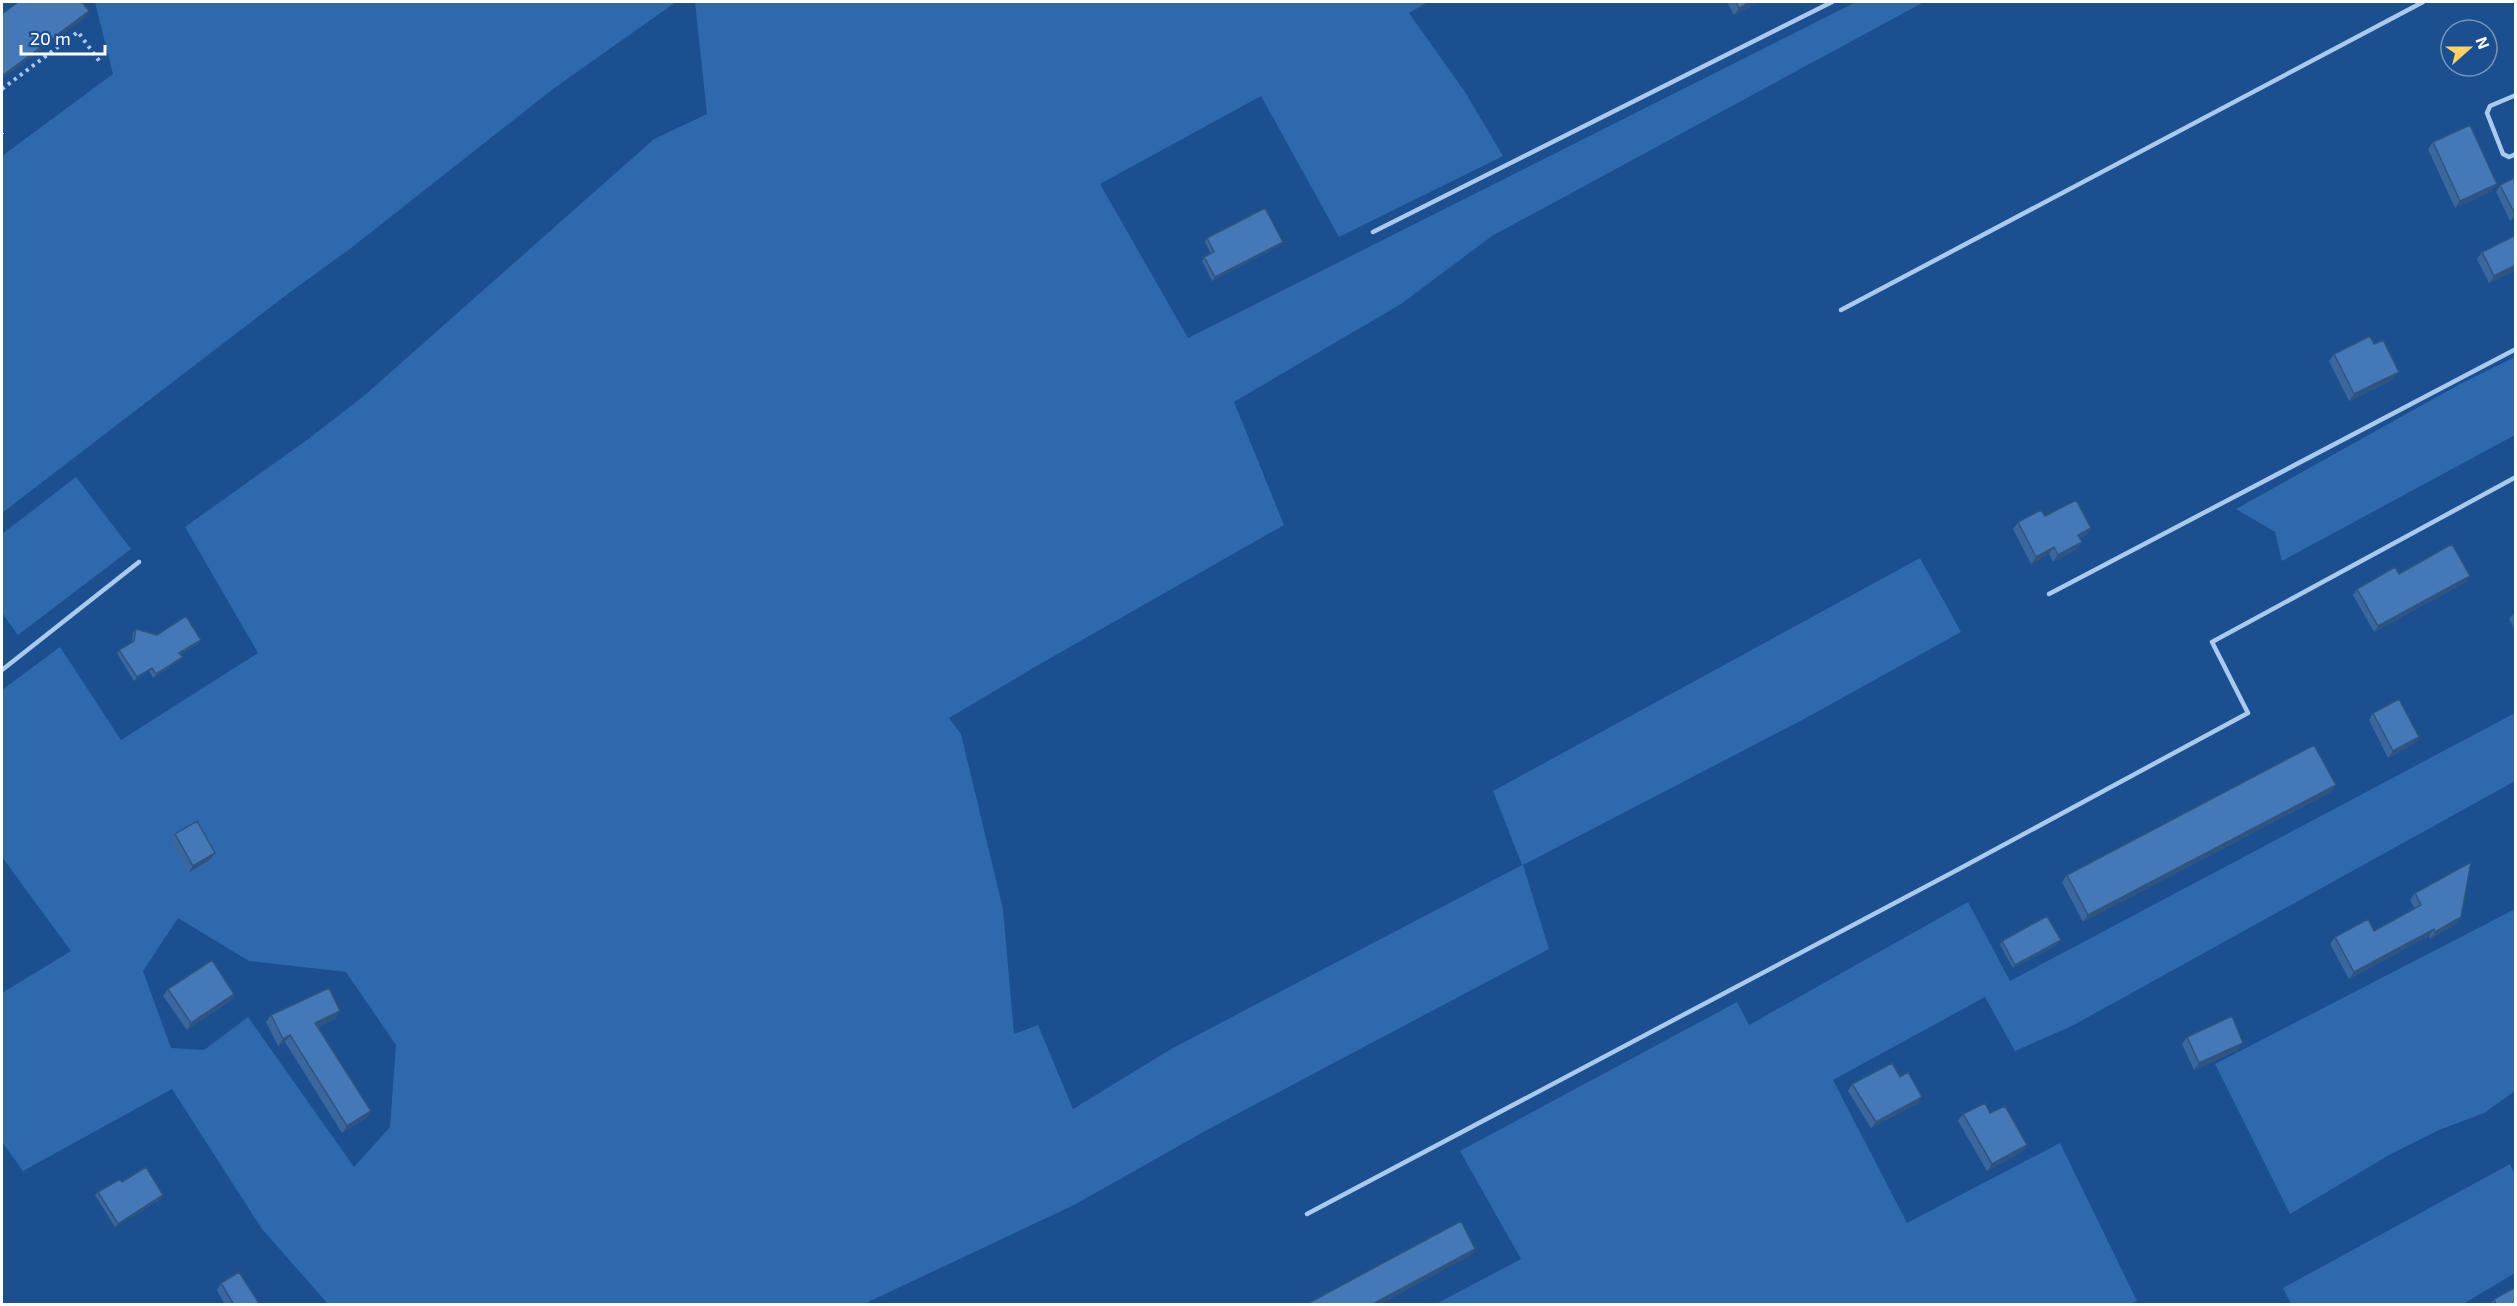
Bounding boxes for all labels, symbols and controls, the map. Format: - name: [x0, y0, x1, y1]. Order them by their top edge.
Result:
- scale bar: [21, 18, 105, 56]
- north arrow: [2439, 18, 2499, 78]
- text: 20 m: [30, 27, 71, 49]
- text: N: [2473, 34, 2494, 51]

